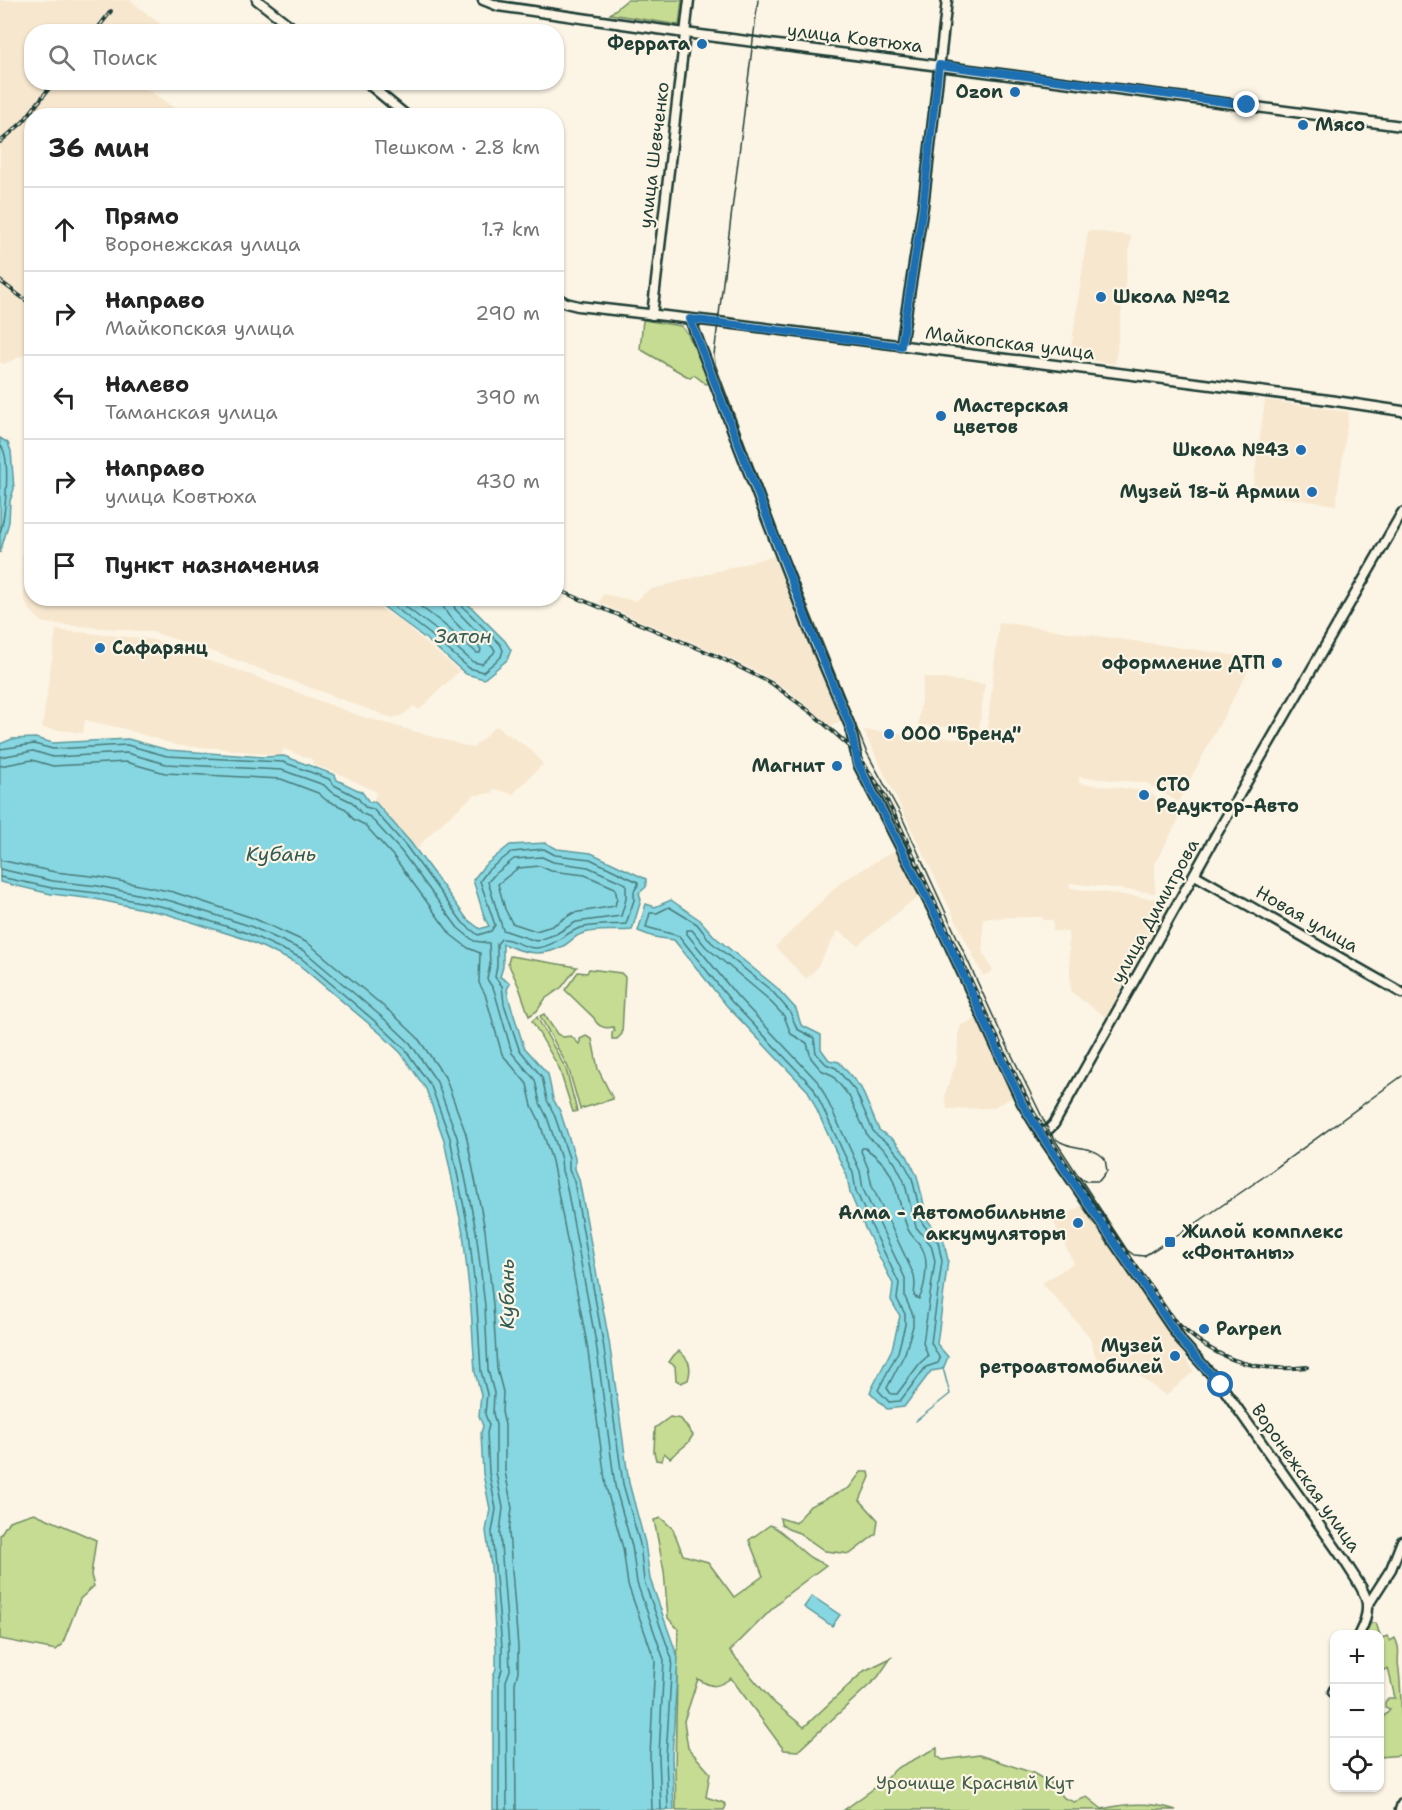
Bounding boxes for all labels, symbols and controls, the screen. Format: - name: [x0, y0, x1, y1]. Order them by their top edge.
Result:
- street label: улица Ковтюха: [786, 18, 924, 58]
- search box: [24, 24, 564, 90]
- place label: Феррата: [607, 32, 691, 56]
- marker: Феррата: [695, 37, 709, 51]
- icon: search: [45, 41, 78, 74]
- text: Поиск: [93, 43, 157, 72]
- street label: улица Шевченко: [633, 80, 675, 230]
- place label: Ozon: [956, 80, 1003, 104]
- marker: Ozon: [1008, 85, 1022, 99]
- route end: [1233, 91, 1259, 117]
- place label: Мясо: [1315, 113, 1365, 137]
- marker: Мясо: [1296, 118, 1310, 132]
- text: 36 мин: [48, 130, 150, 165]
- text: Пешком · 2.8 km: [375, 134, 540, 160]
- text: Прямо: [105, 202, 179, 231]
- icon: ahead: [48, 213, 81, 246]
- text: 1.7 km: [481, 216, 540, 242]
- text: Воронежская улица: [105, 231, 300, 257]
- place label: Школа №92: [1113, 285, 1230, 309]
- text: Направо: [105, 286, 205, 315]
- marker: Школа №92: [1094, 290, 1108, 304]
- icon: right: [48, 297, 81, 330]
- text: 290 m: [475, 300, 540, 326]
- text: Майкопская улица: [105, 315, 294, 341]
- street label: Майкопская улица: [924, 321, 1096, 365]
- text: Налево: [105, 370, 189, 399]
- icon: left: [48, 381, 81, 414]
- text: 390 m: [475, 384, 540, 410]
- place label: Мастерская цветов: [953, 394, 1069, 439]
- text: Таманская улица: [105, 399, 278, 425]
- marker: Мастерская цветов: [934, 409, 948, 423]
- place label: Школа №43: [1173, 438, 1289, 462]
- marker: Школа №43: [1294, 443, 1308, 457]
- text: Направо: [105, 454, 205, 483]
- icon: right: [48, 465, 81, 498]
- text: 430 m: [476, 468, 540, 494]
- place label: Музей 18-й Армии: [1120, 480, 1301, 504]
- text: улица Ковтюха: [105, 483, 256, 509]
- marker: Музей 18-й Армии: [1305, 485, 1319, 499]
- icon: arrive: [48, 549, 81, 582]
- text: Пункт назначения: [105, 551, 319, 580]
- water label: Затон: [434, 623, 492, 649]
- place label: Сафарянц: [112, 636, 208, 660]
- marker: Сафарянц: [93, 641, 107, 655]
- place label: оформление ДТП: [1101, 651, 1265, 675]
- marker: оформление ДТП: [1270, 656, 1284, 670]
- place label: ООО "Бренд": [901, 722, 1021, 746]
- marker: ООО "Бренд": [882, 727, 896, 741]
- place label: Магнит: [751, 754, 825, 778]
- marker: Магнит: [830, 759, 844, 773]
- place label: СТО Редуктор-Авто: [1156, 773, 1299, 818]
- marker: СТО Редуктор-Авто: [1137, 788, 1151, 802]
- street label: улица Димитрова: [1105, 835, 1205, 987]
- water label: Кубань: [246, 841, 316, 867]
- street label: Новая улица: [1251, 880, 1363, 958]
- place label: Алма - Автомобильные аккумуляторы: [838, 1201, 1066, 1246]
- marker: Алма - Автомобильные аккумуляторы: [1071, 1216, 1085, 1230]
- place label: Жилой комплекс «Фонтаны»: [1182, 1220, 1343, 1265]
- marker: Жилой комплекс «Фонтаны»: [1163, 1235, 1177, 1249]
- water label: Кубань: [494, 1259, 520, 1329]
- place label: Parpen: [1216, 1317, 1282, 1341]
- marker: Parpen: [1197, 1322, 1211, 1336]
- place label: Музей ретроавтомобилей: [980, 1334, 1164, 1379]
- marker: Музей ретроавтомобилей: [1168, 1349, 1182, 1363]
- route start: [1207, 1371, 1233, 1397]
- street label: Воронежская улица: [1246, 1399, 1366, 1557]
- map controls: [1330, 1630, 1384, 1792]
- button: +: [1330, 1630, 1384, 1684]
- button: −: [1330, 1684, 1384, 1738]
- button: locate: [1330, 1738, 1384, 1792]
- park label: Урочище Красный Кут: [876, 1771, 1075, 1795]

